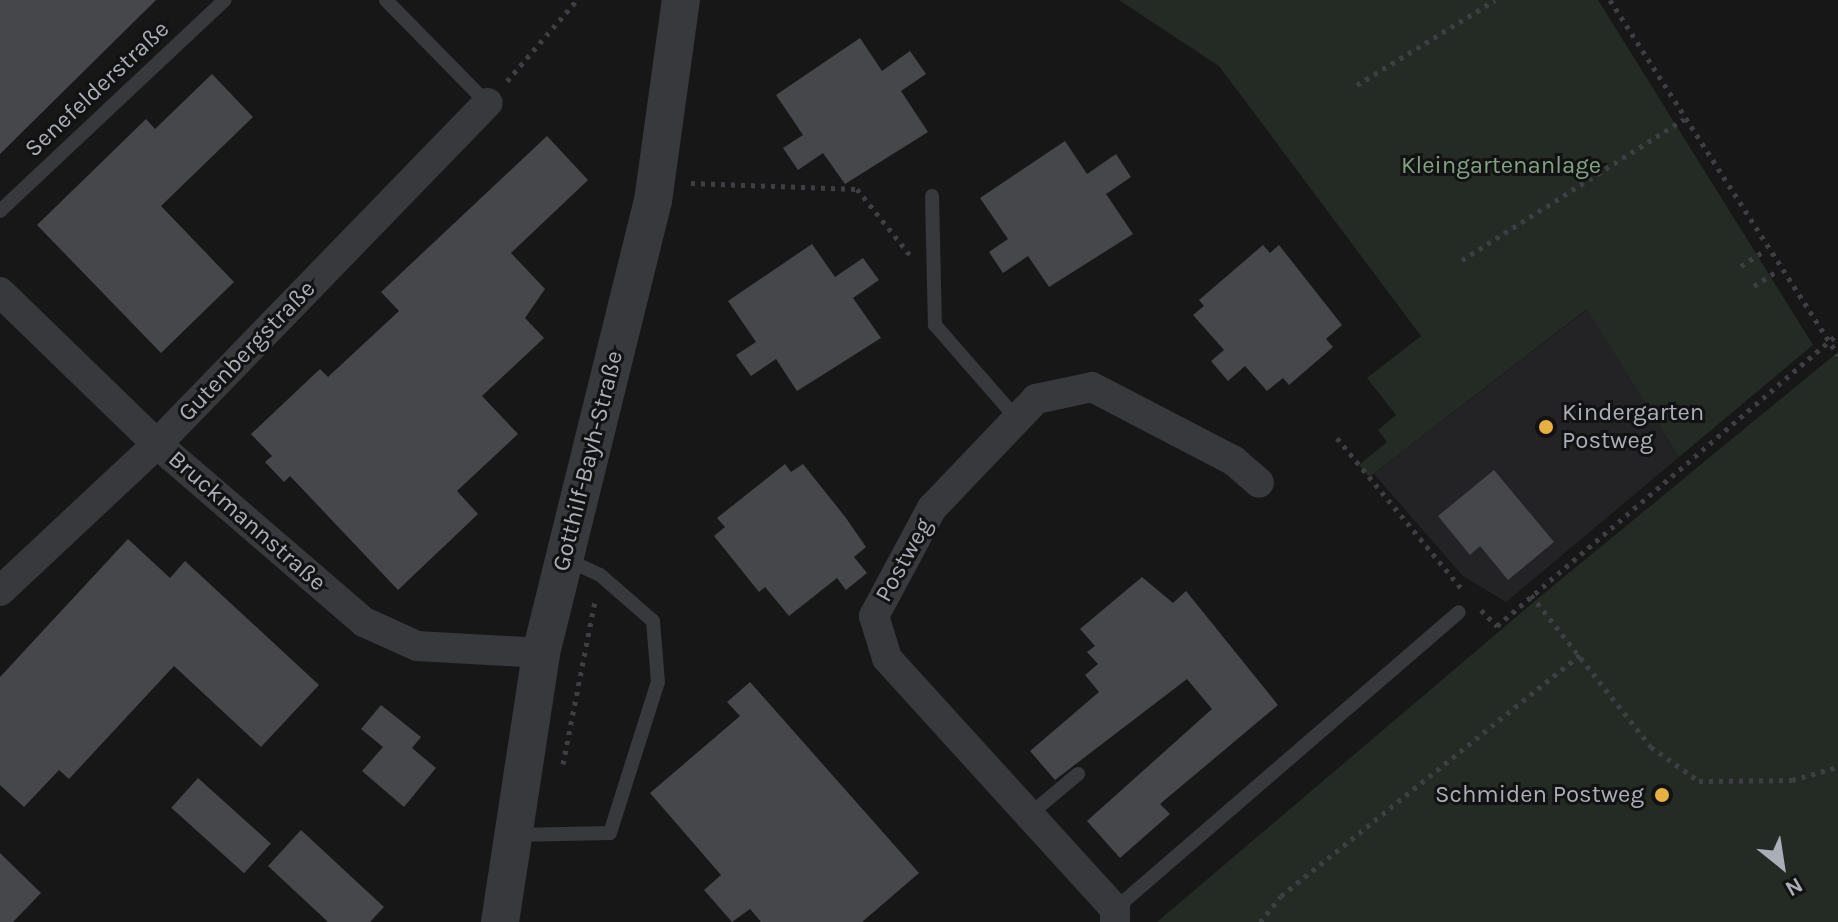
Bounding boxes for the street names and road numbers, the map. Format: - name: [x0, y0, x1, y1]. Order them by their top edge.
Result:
- street label: Senefelderstraße: [19, 15, 175, 163]
- street label: Gutenbergstraße: [172, 275, 322, 427]
- street label: Gotthilf-Bayh-Straße: [547, 348, 629, 574]
- street label: Bruckmannstraße: [162, 445, 332, 597]
- street label: Postweg: [869, 513, 939, 607]

